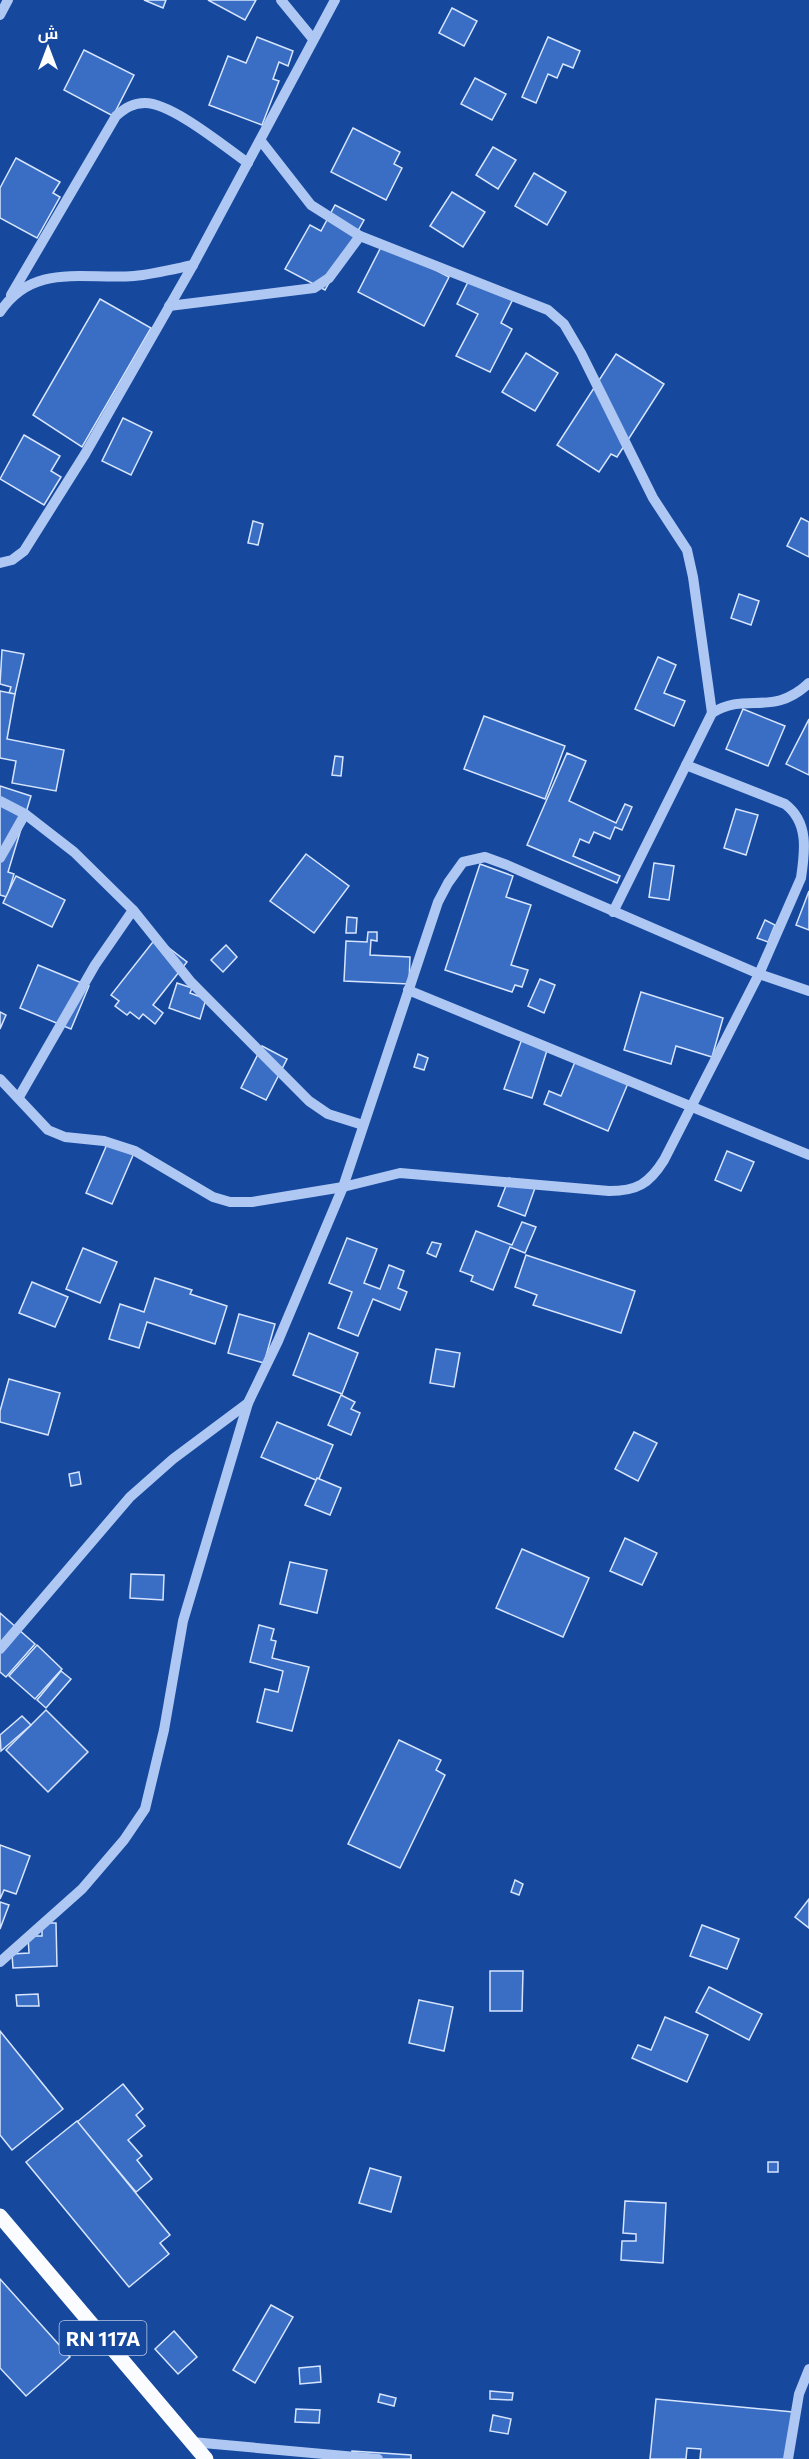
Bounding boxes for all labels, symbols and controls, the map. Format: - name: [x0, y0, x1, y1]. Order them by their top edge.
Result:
- north arrow: [18, 18, 78, 78]
- text: ش: [38, 23, 58, 43]
- road number: RN 117A: [60, 2321, 146, 2355]

